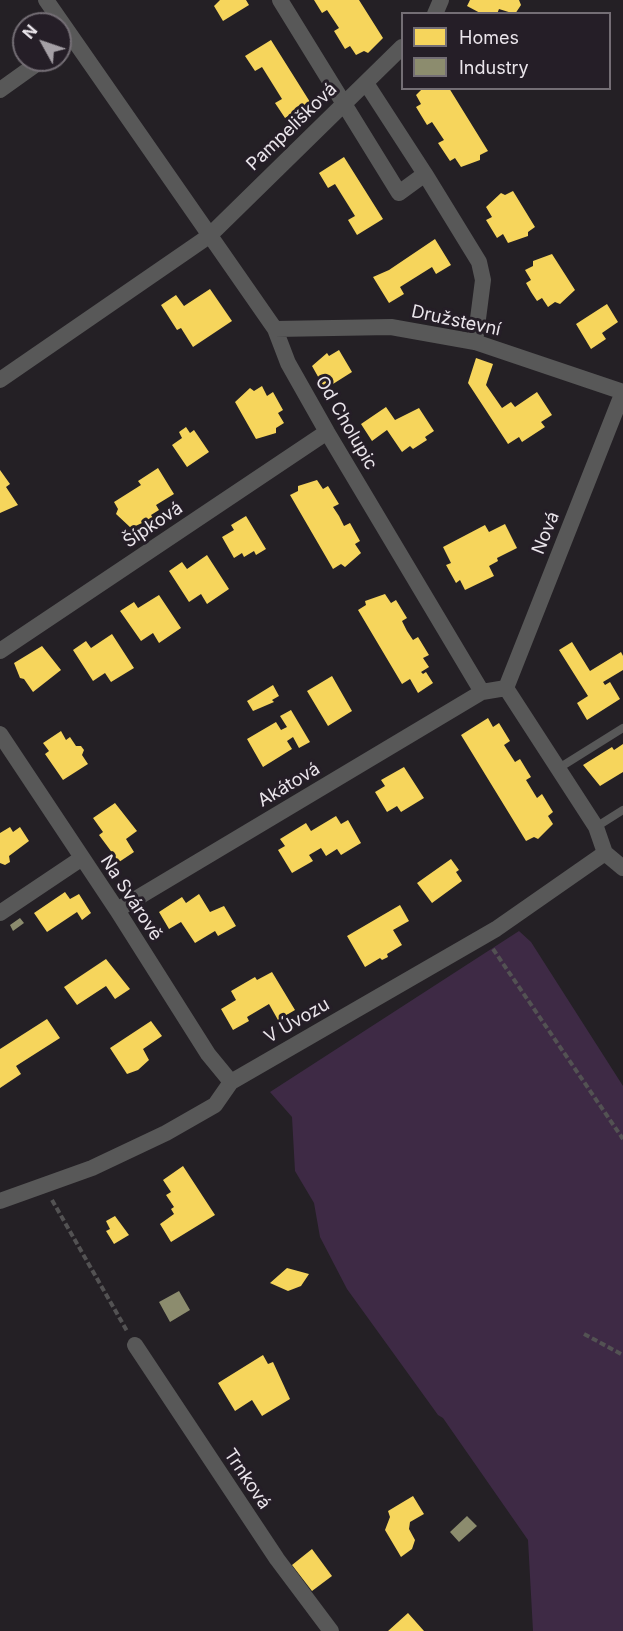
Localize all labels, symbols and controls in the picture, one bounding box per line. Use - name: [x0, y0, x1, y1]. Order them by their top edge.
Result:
- north arrow: [12, 12, 72, 72]
- legend: [401, 12, 611, 90]
- text: N: [18, 21, 41, 43]
- text: Homes: [459, 27, 519, 48]
- text: Industry: [459, 57, 529, 78]
- street label: Pampelišková: [242, 79, 342, 175]
- street label: Družstevní: [409, 301, 503, 341]
- street label: Od Cholupic: [310, 372, 382, 474]
- street label: Šípková: [119, 497, 187, 553]
- street label: Nová: [528, 508, 564, 558]
- street label: Akátová: [254, 758, 324, 812]
- street label: Na Svárově: [95, 851, 167, 945]
- street label: V Úvozu: [261, 994, 333, 1048]
- street label: Trnková: [219, 1445, 275, 1513]

